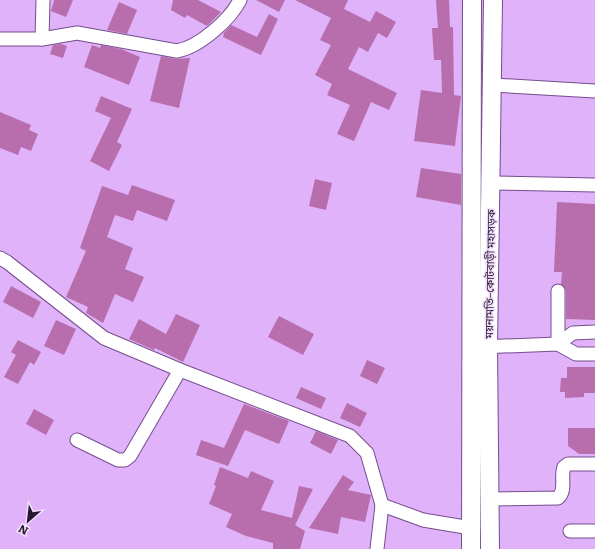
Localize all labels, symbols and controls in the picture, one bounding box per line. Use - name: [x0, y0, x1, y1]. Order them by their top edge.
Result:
- street label: ময়নামতি–কোটবাড়ী মহাসড়ক: [480, 209, 498, 340]
- north arrow: [8, 501, 48, 541]
- text: N: [15, 521, 31, 540]

